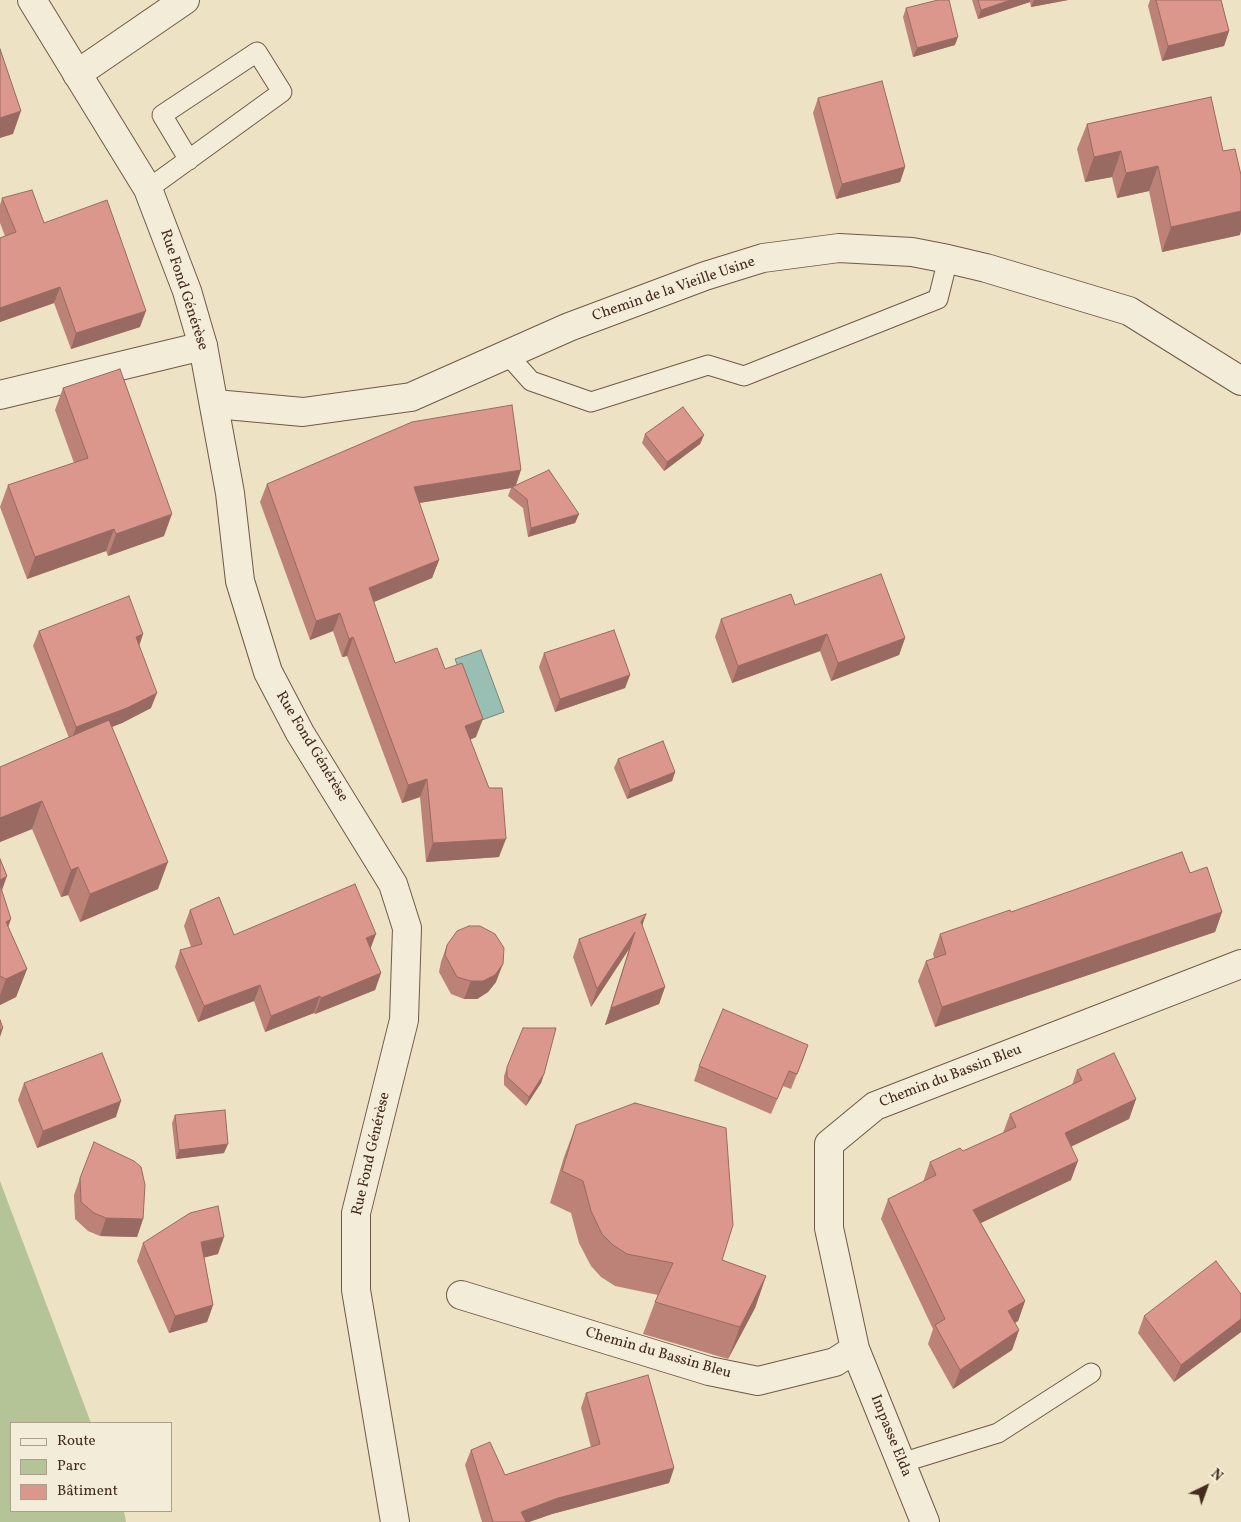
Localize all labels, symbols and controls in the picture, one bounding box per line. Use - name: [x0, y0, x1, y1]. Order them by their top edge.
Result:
- street label: Rue Fond Générèse: [155, 227, 211, 353]
- street label: Chemin de la Vieille Usine: [590, 254, 758, 326]
- street label: Rue Fond Générèse: [271, 688, 351, 806]
- street label: Chemin du Bassin Bleu: [877, 1042, 1025, 1112]
- street label: Rue Fond Générèse: [349, 1091, 395, 1217]
- street label: Chemin du Bassin Bleu: [583, 1325, 733, 1383]
- street label: Impasse Elda: [865, 1392, 915, 1480]
- legend: [10, 1422, 172, 1512]
- text: Route: [57, 1431, 96, 1452]
- text: Parc: [57, 1456, 86, 1477]
- north arrow: [1181, 1462, 1231, 1512]
- text: N: [1206, 1465, 1227, 1486]
- text: Bâtiment: [57, 1481, 118, 1502]

